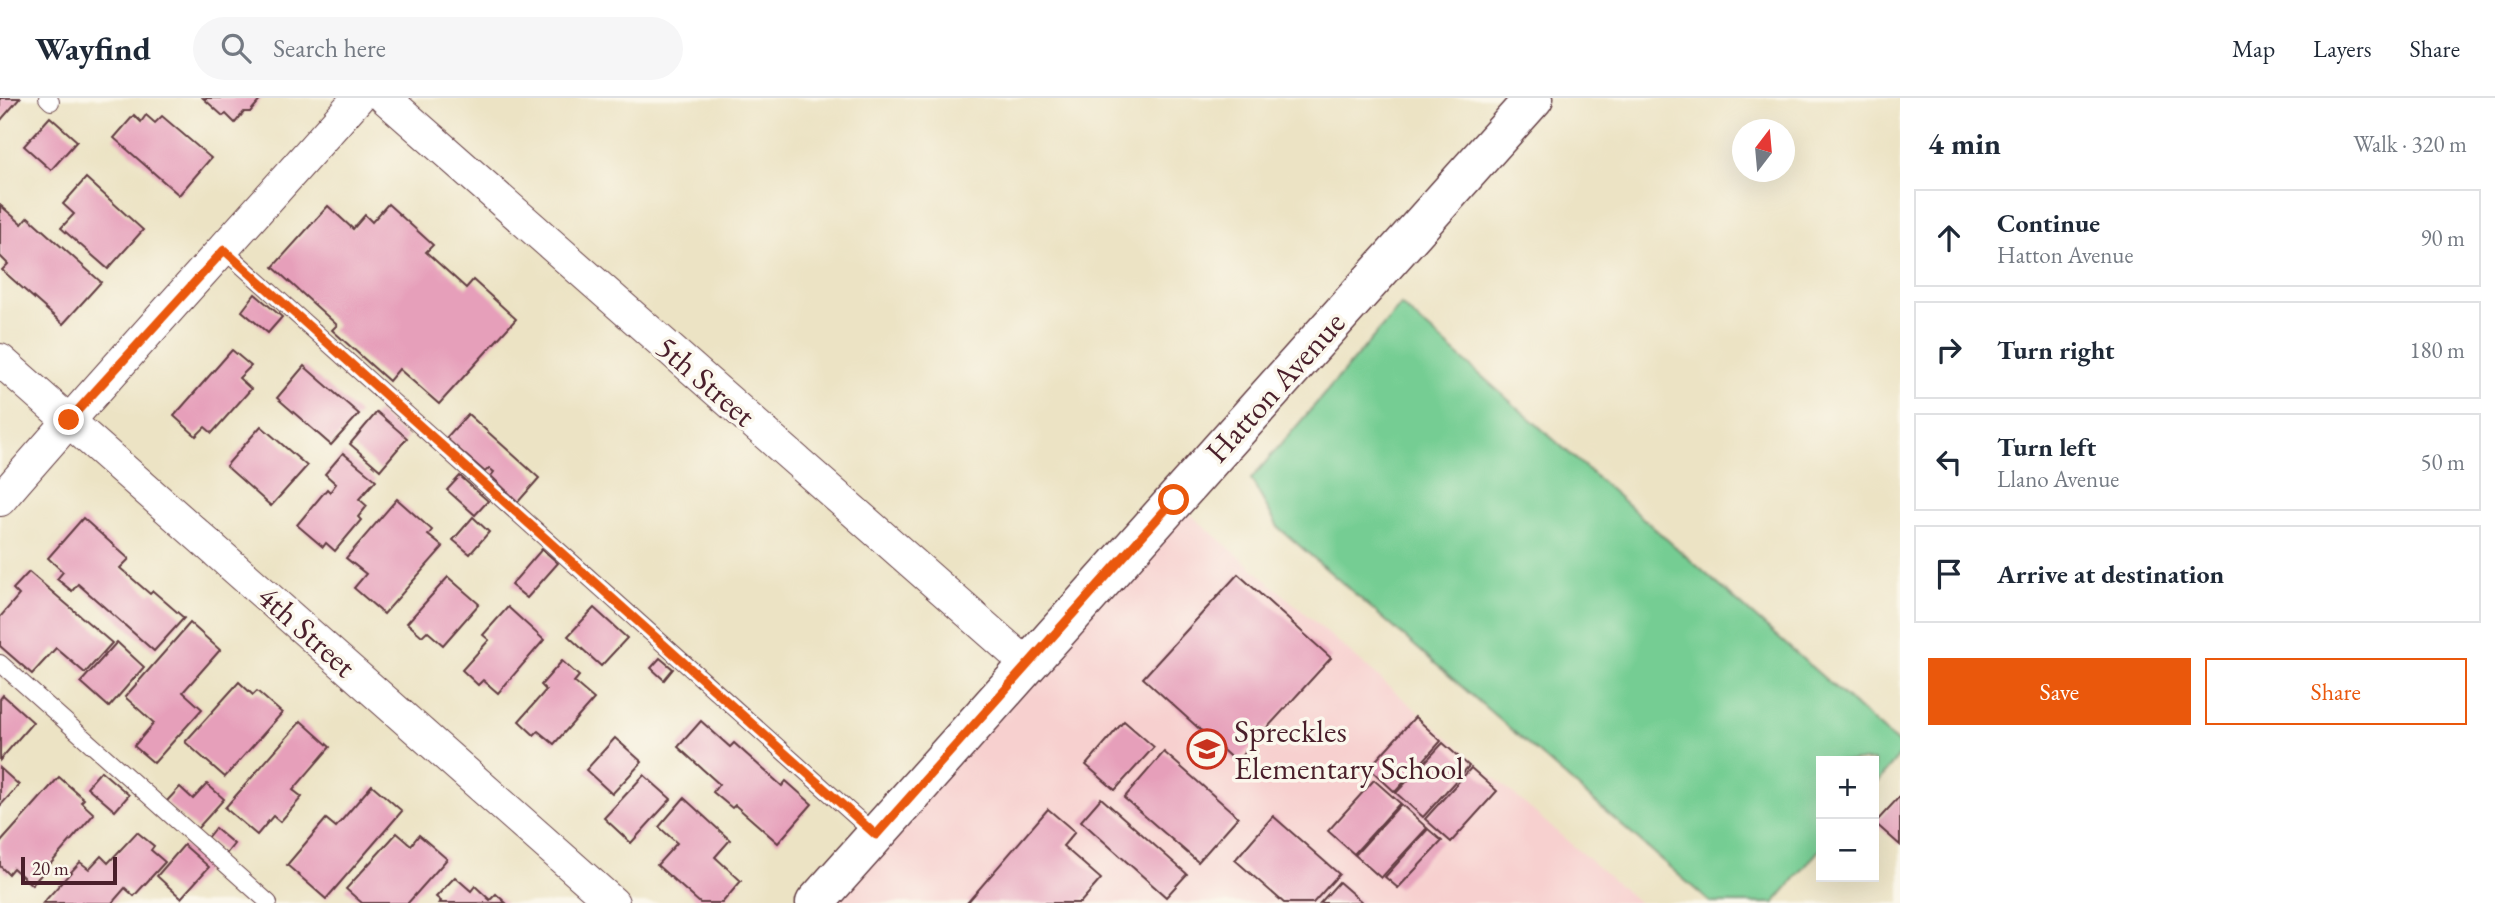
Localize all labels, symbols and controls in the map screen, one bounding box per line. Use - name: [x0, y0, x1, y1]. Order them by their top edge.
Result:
- search box: [193, 17, 683, 80]
- text: Wayfind: [35, 27, 151, 70]
- icon: search: [217, 29, 255, 67]
- text: Search here: [273, 31, 386, 65]
- text: Map: [2232, 33, 2275, 64]
- text: Layers: [2313, 33, 2372, 64]
- text: Share: [2410, 33, 2460, 64]
- north arrow: [1732, 119, 1795, 182]
- text: 4 min: [1928, 124, 2001, 163]
- text: Walk · 320 m: [2353, 129, 2467, 159]
- text: Continue: [1997, 206, 2100, 240]
- icon: ahead: [1930, 219, 1968, 257]
- text: 90 m: [2420, 223, 2465, 253]
- text: Hatton Avenue: [1997, 240, 2133, 270]
- street label: Hatton Avenue: [1196, 302, 1354, 472]
- street label: 5th Street: [647, 326, 765, 436]
- icon: right: [1930, 331, 1968, 369]
- text: Turn right: [1997, 333, 2115, 367]
- text: 180 m: [2409, 335, 2465, 365]
- route end: [53, 404, 84, 435]
- text: Turn left: [1997, 430, 2096, 464]
- icon: left: [1930, 443, 1968, 481]
- text: 50 m: [2420, 447, 2465, 477]
- text: Llano Avenue: [1997, 464, 2119, 494]
- route start: [1158, 484, 1189, 515]
- icon: arrive: [1930, 555, 1968, 593]
- text: Arrive at destination: [1997, 557, 2224, 591]
- street label: 4th Street: [249, 576, 365, 686]
- button: Save: [1928, 658, 2191, 725]
- button: Share: [2205, 658, 2467, 725]
- place label: Spreckles Elementary School: [1234, 710, 1464, 789]
- school or university icon: Spreckles Elementary School: [1186, 728, 1228, 770]
- map controls: [1816, 756, 1879, 882]
- button: +: [1816, 756, 1879, 819]
- button: −: [1816, 819, 1879, 882]
- scale bar: [21, 854, 117, 886]
- text: 20 m: [32, 856, 69, 881]

